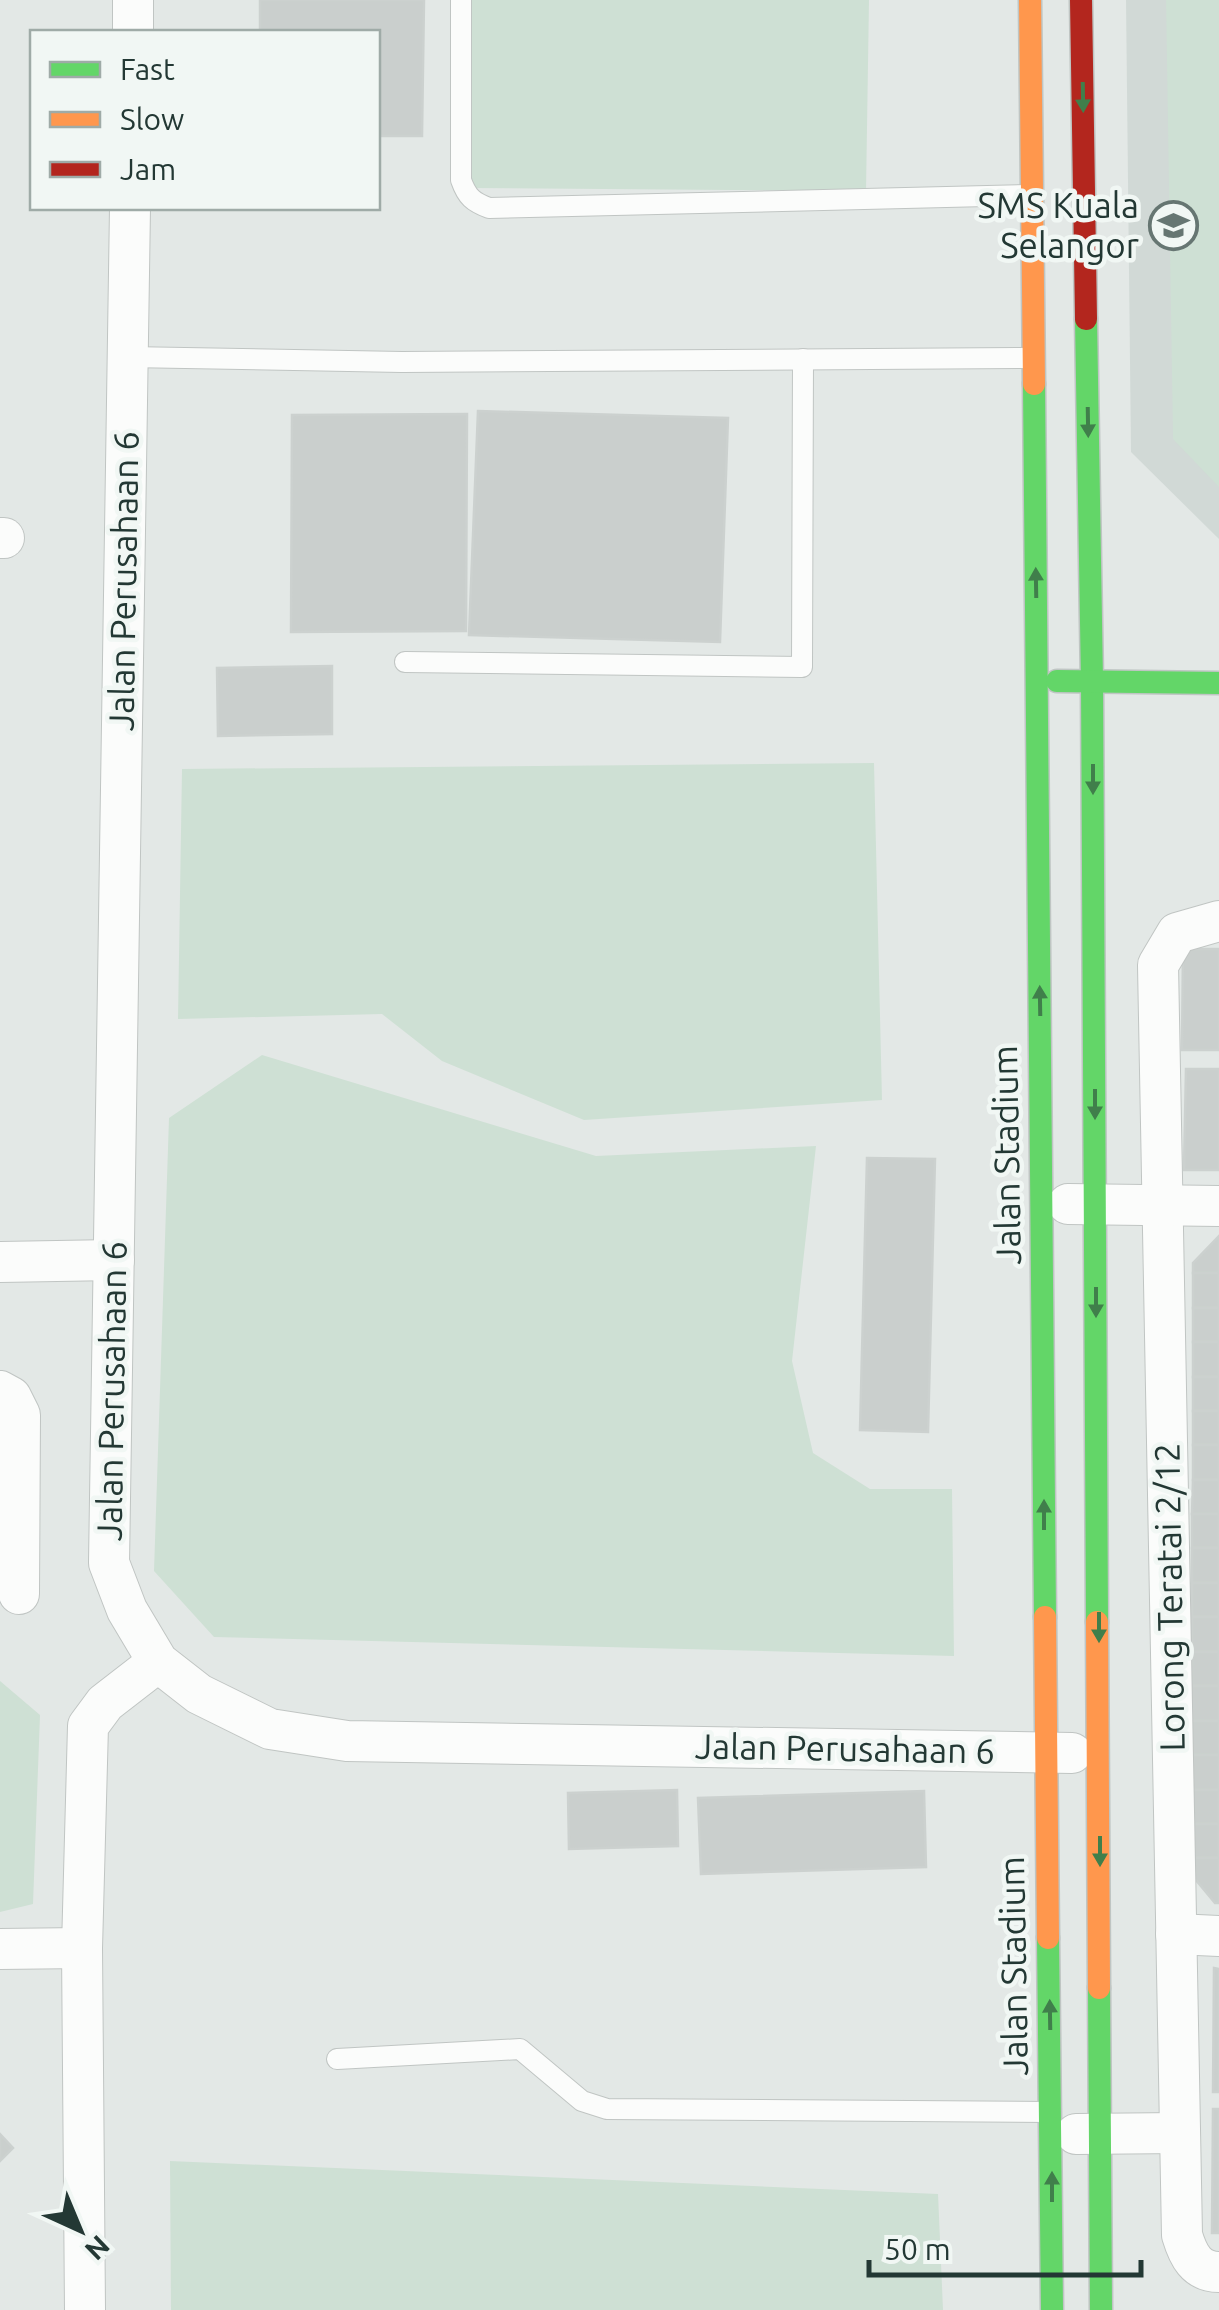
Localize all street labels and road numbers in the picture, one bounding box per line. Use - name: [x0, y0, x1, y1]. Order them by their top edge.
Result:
- street label: Jalan Perusahaan 6: [100, 431, 146, 731]
- street label: Jalan Stadium: [984, 1045, 1028, 1265]
- street label: Jalan Perusahaan 6: [88, 1241, 134, 1541]
- street label: Lorong Teratai 2/12: [1146, 1442, 1192, 1752]
- street label: Jalan Perusahaan 6: [695, 1725, 995, 1771]
- street label: Jalan Stadium: [991, 1856, 1035, 2076]

